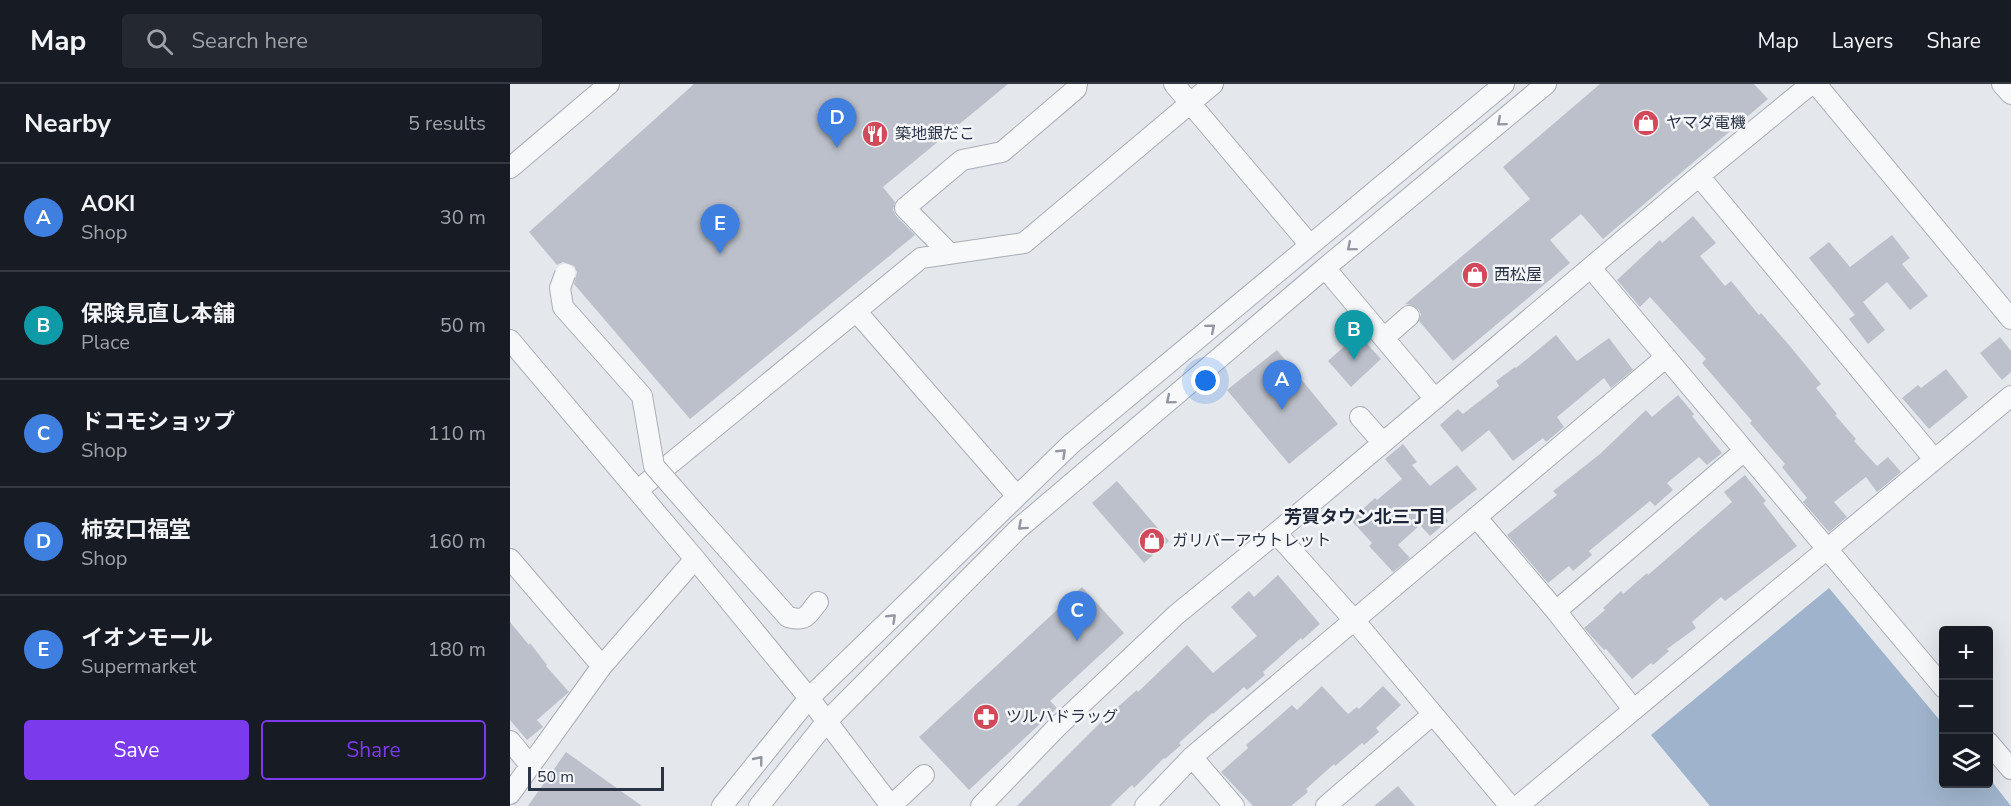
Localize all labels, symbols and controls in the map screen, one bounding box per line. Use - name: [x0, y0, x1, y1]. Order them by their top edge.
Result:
- search box: [122, 14, 542, 68]
- text: Map: [30, 22, 86, 60]
- icon: search: [143, 25, 176, 58]
- text: Search here: [191, 26, 308, 56]
- text: Map: [1757, 27, 1799, 55]
- text: Layers: [1832, 27, 1893, 55]
- text: Share: [1926, 27, 1981, 55]
- pin: D: [818, 98, 856, 148]
- text: Nearby: [24, 106, 111, 141]
- shop icon: ヤマダ電機: [1631, 108, 1661, 138]
- text: 5 results: [408, 110, 486, 137]
- place label: ヤマダ電機: [1666, 112, 1746, 134]
- one-way arrow: [1497, 114, 1508, 125]
- restaurant icon: 築地銀だこ: [860, 119, 890, 149]
- place label: 築地銀だこ: [895, 123, 975, 145]
- text: AOKI: [81, 189, 135, 219]
- text: A: [36, 204, 51, 231]
- text: 30 m: [440, 204, 486, 231]
- pin: E: [700, 204, 740, 254]
- text: Shop: [81, 219, 127, 246]
- one-way arrow: [1347, 239, 1358, 250]
- shop icon: 西松屋: [1460, 260, 1490, 290]
- place label: 西松屋: [1494, 264, 1542, 286]
- text: 保険見直し本舗: [81, 299, 235, 329]
- pin: B: [1334, 310, 1374, 360]
- text: B: [37, 312, 50, 339]
- text: 50 m: [440, 312, 486, 339]
- one-way arrow: [1204, 324, 1215, 335]
- text: Place: [81, 329, 130, 356]
- pin: A: [1262, 360, 1302, 410]
- your location: [1191, 366, 1220, 395]
- one-way arrow: [1166, 393, 1177, 404]
- text: ドコモショップ: [81, 407, 235, 437]
- text: C: [37, 420, 50, 447]
- text: 110 m: [428, 420, 486, 447]
- text: Shop: [81, 437, 127, 464]
- one-way arrow: [1054, 450, 1065, 461]
- district label: 芳賀タウン北三丁目: [1284, 505, 1446, 529]
- text: 柿安口福堂: [81, 515, 191, 545]
- one-way arrow: [1018, 519, 1029, 530]
- shop icon: ガリバーアウトレット: [1137, 526, 1167, 556]
- text: D: [36, 528, 51, 555]
- text: 160 m: [428, 528, 486, 555]
- place label: ガリバーアウトレット: [1172, 530, 1331, 552]
- text: Shop: [81, 545, 127, 572]
- pin: C: [1058, 592, 1096, 641]
- one-way arrow: [885, 614, 895, 625]
- text: イオンモール: [81, 623, 213, 653]
- map controls: [1939, 626, 1993, 788]
- button: +: [1939, 626, 1993, 680]
- text: E: [38, 636, 49, 663]
- text: 180 m: [428, 636, 486, 663]
- text: Supermarket: [81, 653, 196, 680]
- button: −: [1939, 680, 1993, 734]
- pharmacy icon: ツルハドラッグ: [971, 702, 1001, 732]
- place label: ツルハドラッグ: [1006, 706, 1118, 728]
- button: Save: [24, 720, 249, 780]
- button: Share: [261, 720, 486, 780]
- button: layers: [1939, 734, 1993, 788]
- one-way arrow: [751, 756, 762, 767]
- scale bar: [528, 764, 664, 792]
- text: 50 m: [537, 766, 574, 788]

